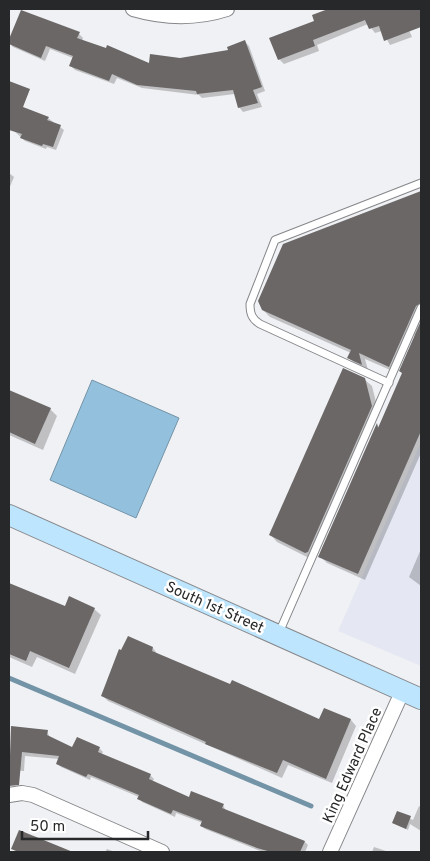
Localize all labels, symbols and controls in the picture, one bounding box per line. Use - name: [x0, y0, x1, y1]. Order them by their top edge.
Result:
- street label: South 1st Street: [162, 578, 266, 639]
- street label: King Edward Place: [319, 705, 387, 826]
- scale bar: [22, 808, 149, 840]
- text: 50 m: [30, 818, 65, 837]

